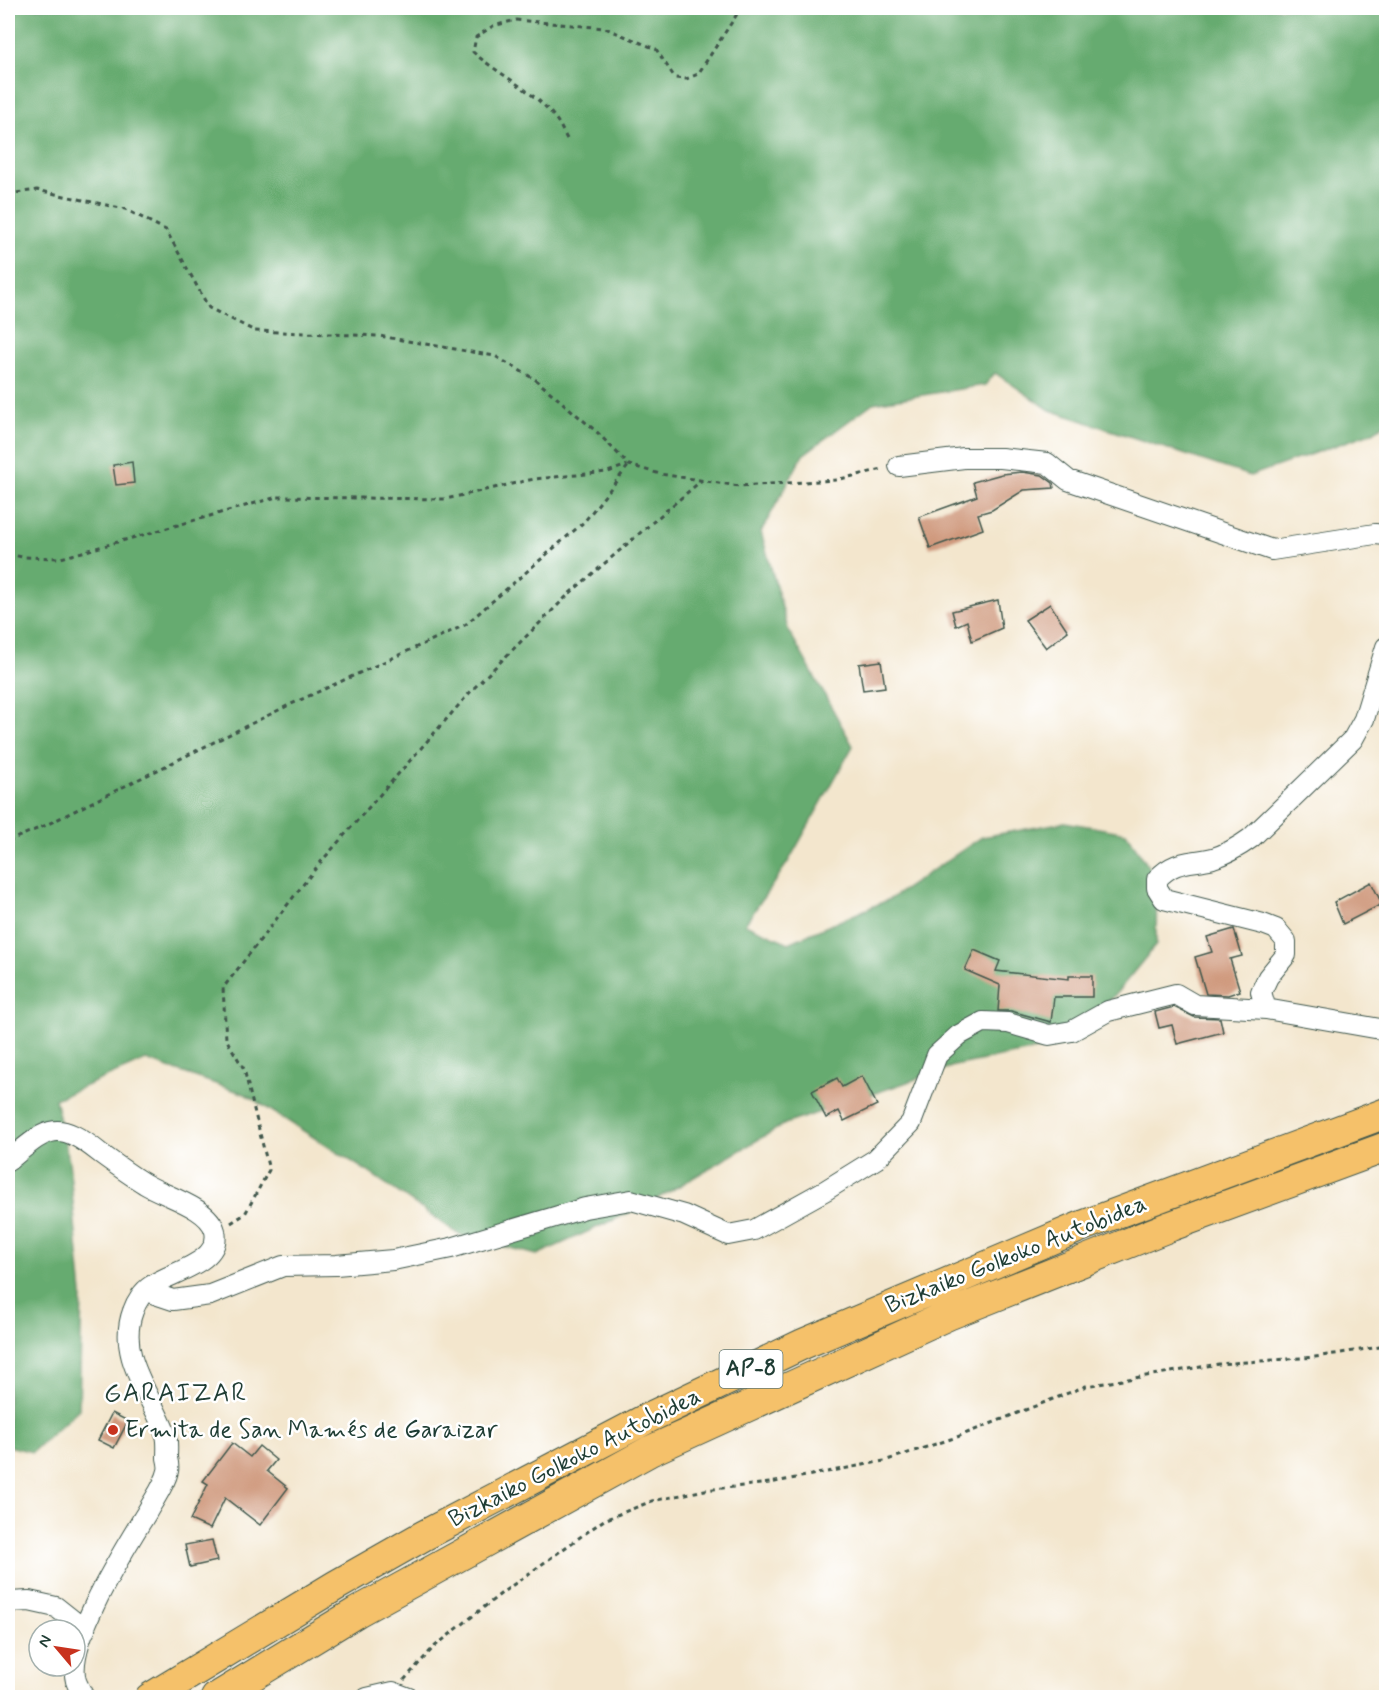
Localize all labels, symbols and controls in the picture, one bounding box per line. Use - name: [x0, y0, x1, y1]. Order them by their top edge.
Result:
- street label: Bizkaiko Golkoko Autobidea: [881, 1188, 1151, 1322]
- road number: AP-8: [720, 1350, 783, 1388]
- district label: GARAIZAR: [104, 1377, 248, 1411]
- street label: Bizkaiko Golkoko Autobidea: [444, 1381, 706, 1535]
- place label: Ermita de San Mamés de Garaizar: [125, 1415, 498, 1446]
- marker: Ermita de San Mamés de Garaizar: [106, 1423, 120, 1437]
- north arrow: [27, 1618, 87, 1678]
- text: N: [33, 1632, 57, 1651]

